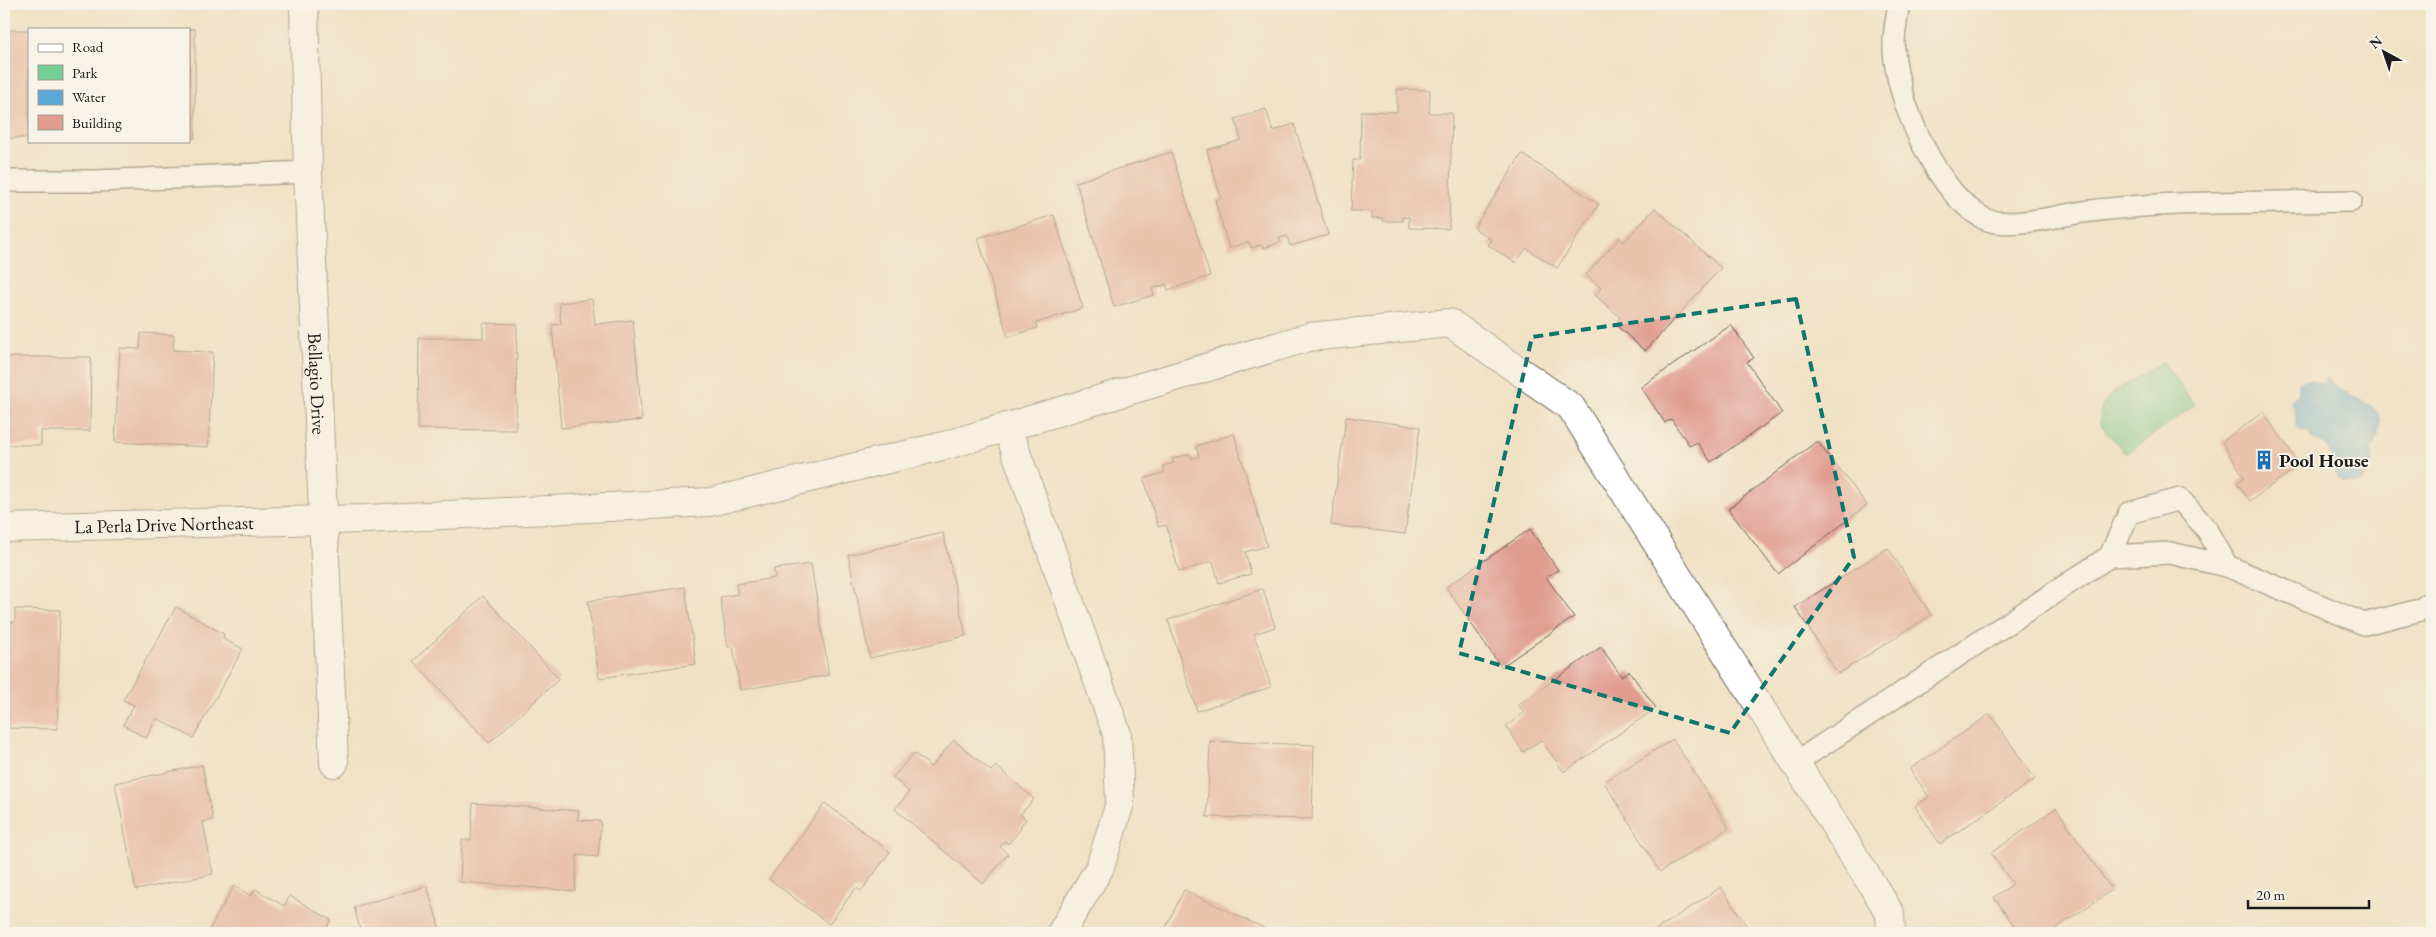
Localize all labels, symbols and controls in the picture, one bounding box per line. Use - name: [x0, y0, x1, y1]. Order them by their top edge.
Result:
- legend: [28, 28, 190, 142]
- north arrow: [2358, 28, 2408, 78]
- text: N: [2366, 31, 2386, 53]
- text: Road: [72, 37, 104, 56]
- text: Park: [72, 63, 99, 82]
- text: Water: [72, 87, 106, 106]
- text: Building: [72, 113, 122, 132]
- street label: Bellagio Drive: [303, 332, 332, 435]
- place label: Pool House: [2279, 448, 2369, 473]
- building icon: Pool House: [2253, 449, 2275, 471]
- street label: La Perla Drive Northeast: [74, 509, 254, 539]
- scale bar: [2248, 877, 2370, 909]
- text: 20 m: [2256, 885, 2285, 904]

